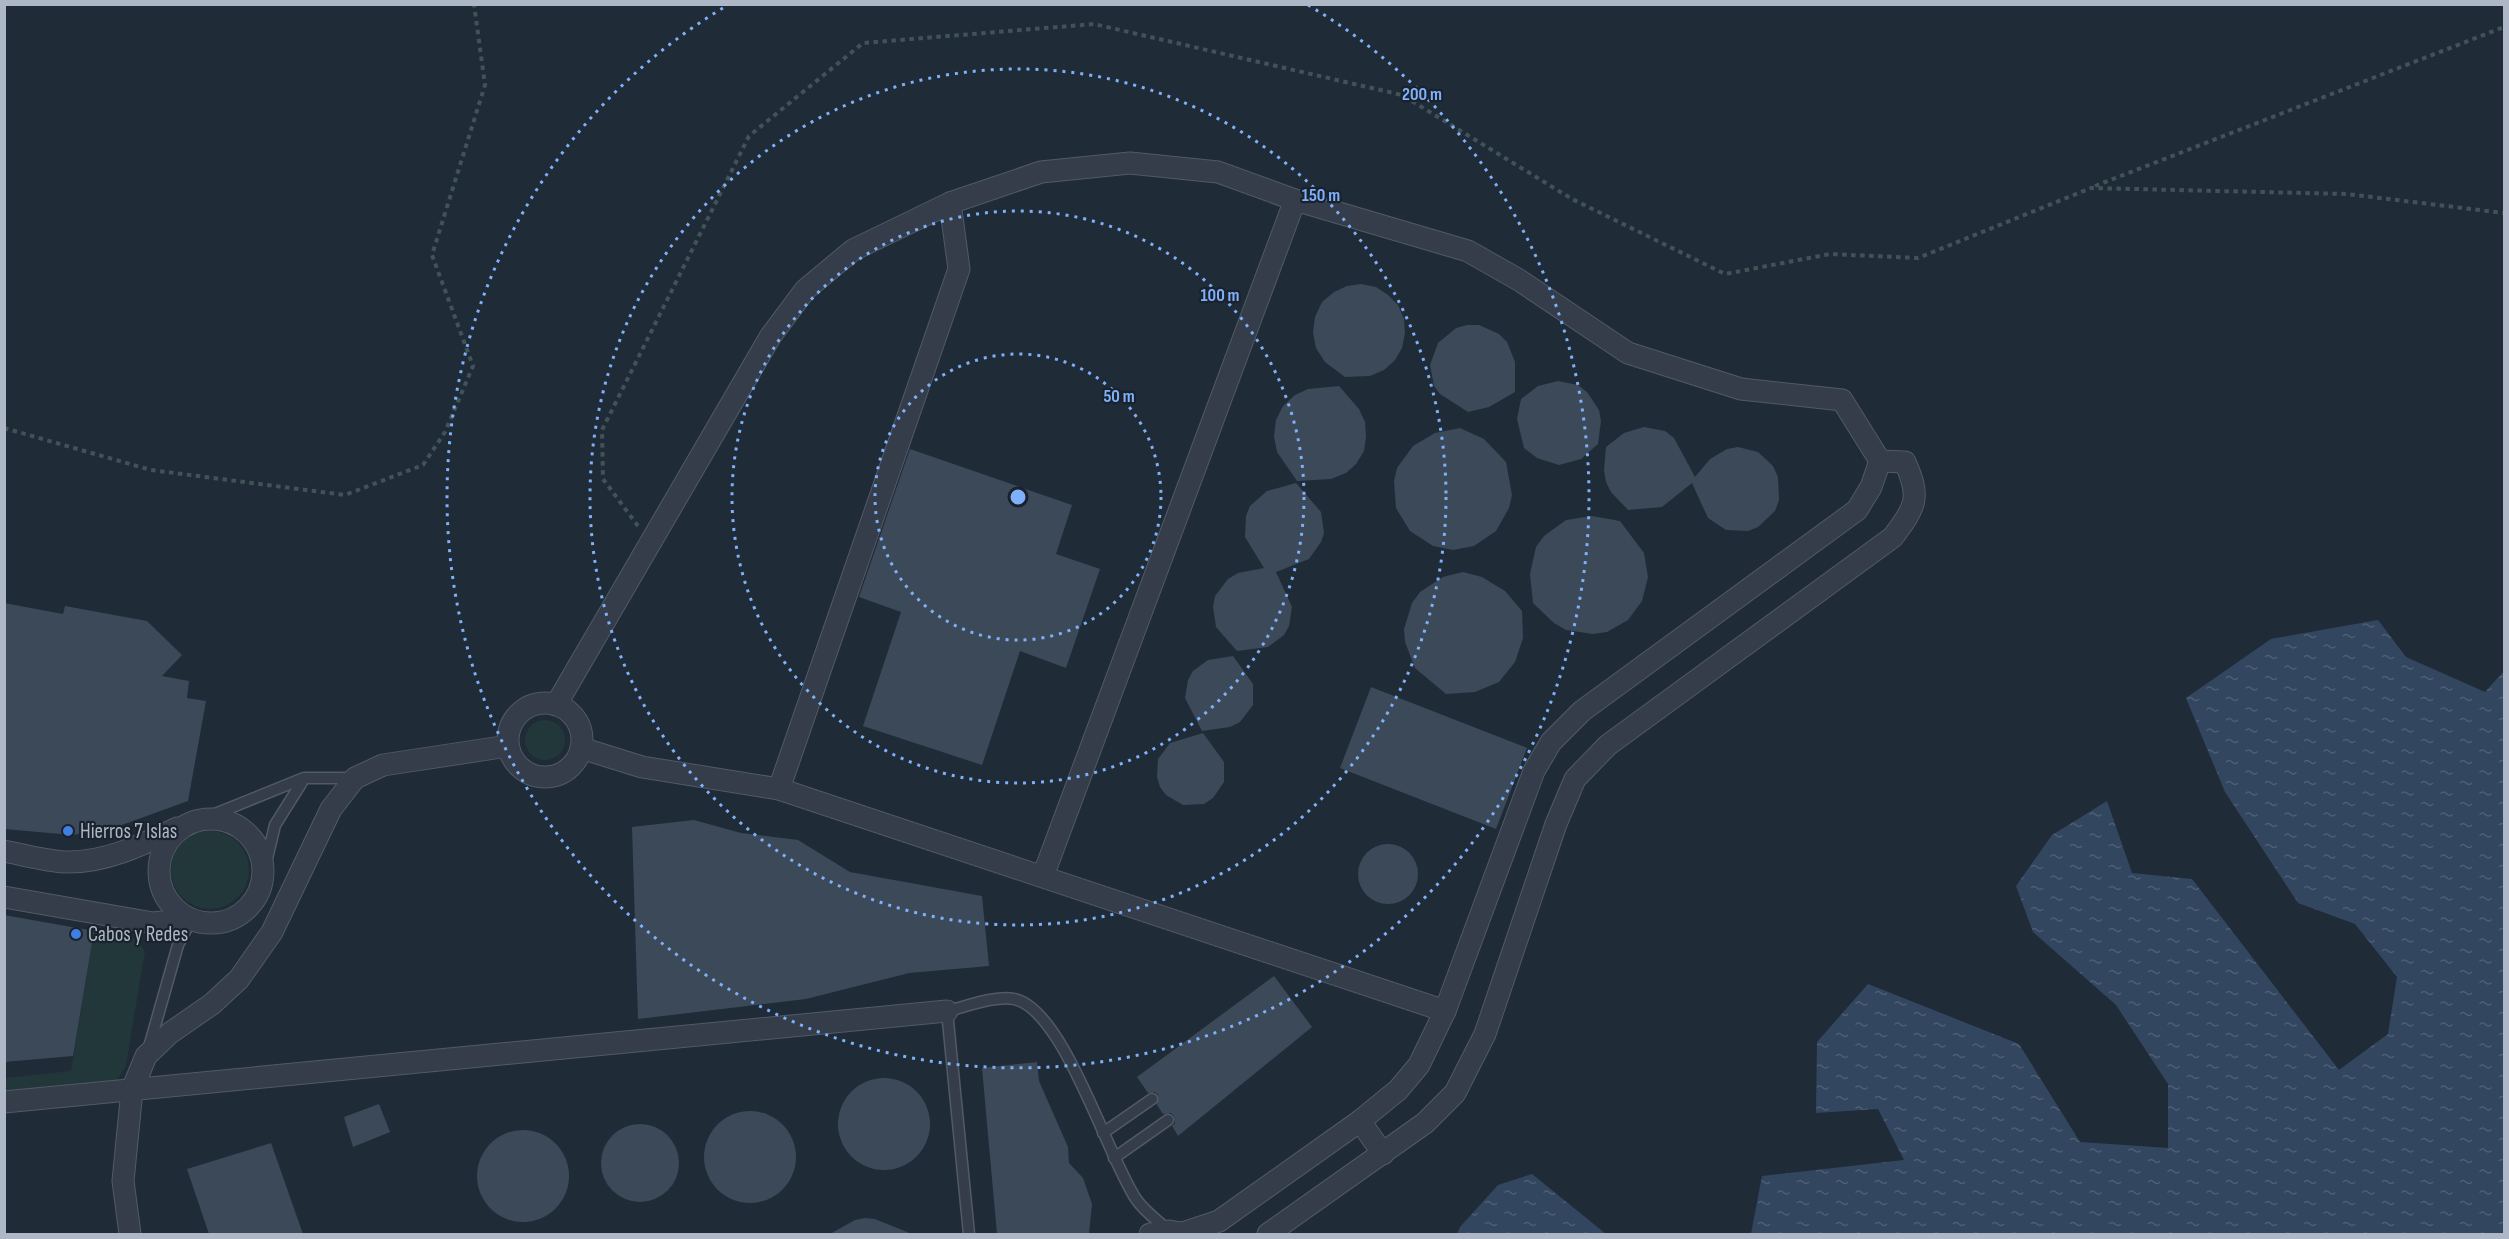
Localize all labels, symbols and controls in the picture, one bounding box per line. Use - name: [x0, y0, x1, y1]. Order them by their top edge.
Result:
- text: 200 m: [1402, 84, 1442, 105]
- text: 150 m: [1302, 185, 1340, 206]
- text: 100 m: [1201, 285, 1240, 306]
- text: 50 m: [1103, 386, 1135, 407]
- centre of rings: [1008, 487, 1028, 507]
- place label: Hierros 7 Islas: [80, 819, 177, 844]
- marker: Hierros 7 Islas: [61, 824, 75, 838]
- place label: Cabos y Redes: [88, 922, 188, 947]
- marker: Cabos y Redes: [69, 927, 83, 941]

